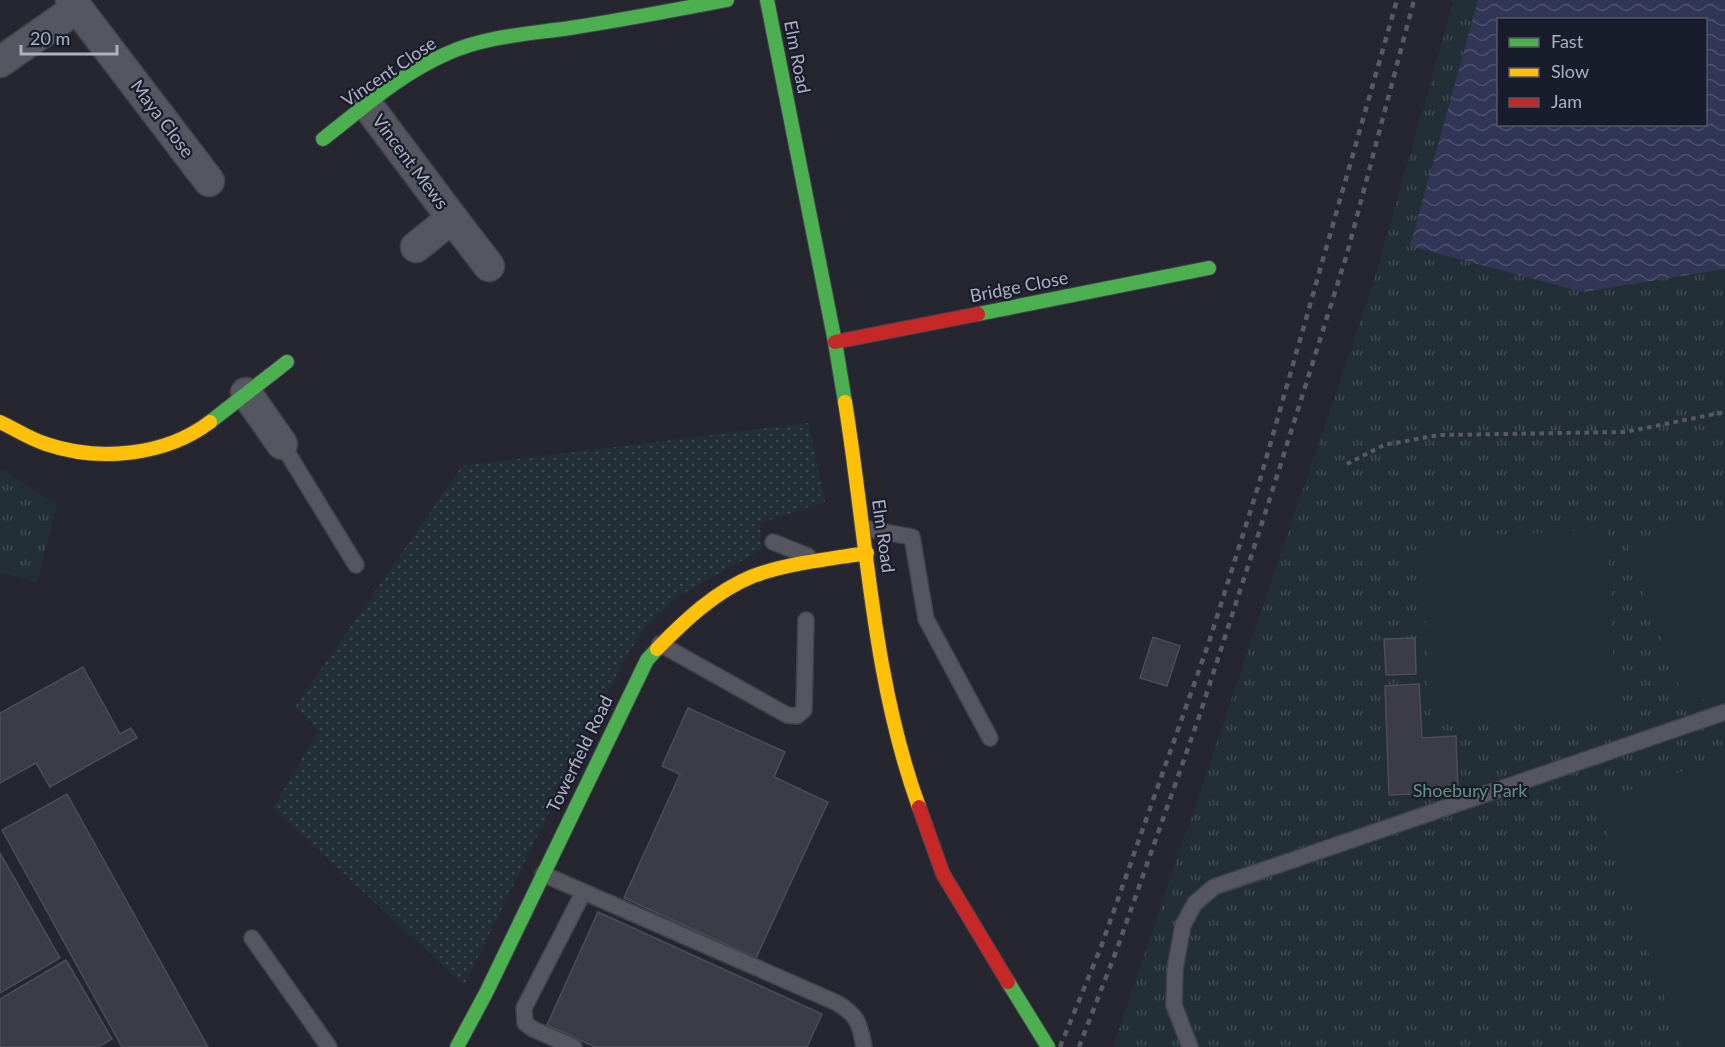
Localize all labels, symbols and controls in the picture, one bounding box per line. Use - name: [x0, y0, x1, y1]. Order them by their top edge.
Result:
- scale bar: [21, 18, 117, 56]
- street label: Elm Road: [780, 18, 816, 95]
- legend: [1497, 18, 1707, 126]
- text: 20 m: [30, 27, 70, 49]
- text: Fast: [1551, 30, 1584, 52]
- street label: Vincent Close: [337, 32, 440, 111]
- text: Slow: [1551, 60, 1589, 82]
- street label: Maya Close: [126, 75, 199, 162]
- text: Jam: [1551, 90, 1582, 112]
- street label: Vincent Mews: [368, 110, 454, 213]
- street label: Bridge Close: [968, 266, 1070, 306]
- street label: Elm Road: [868, 498, 900, 574]
- street label: Towerfield Road: [541, 692, 617, 816]
- park label: Shoebury Park: [1413, 779, 1528, 801]

